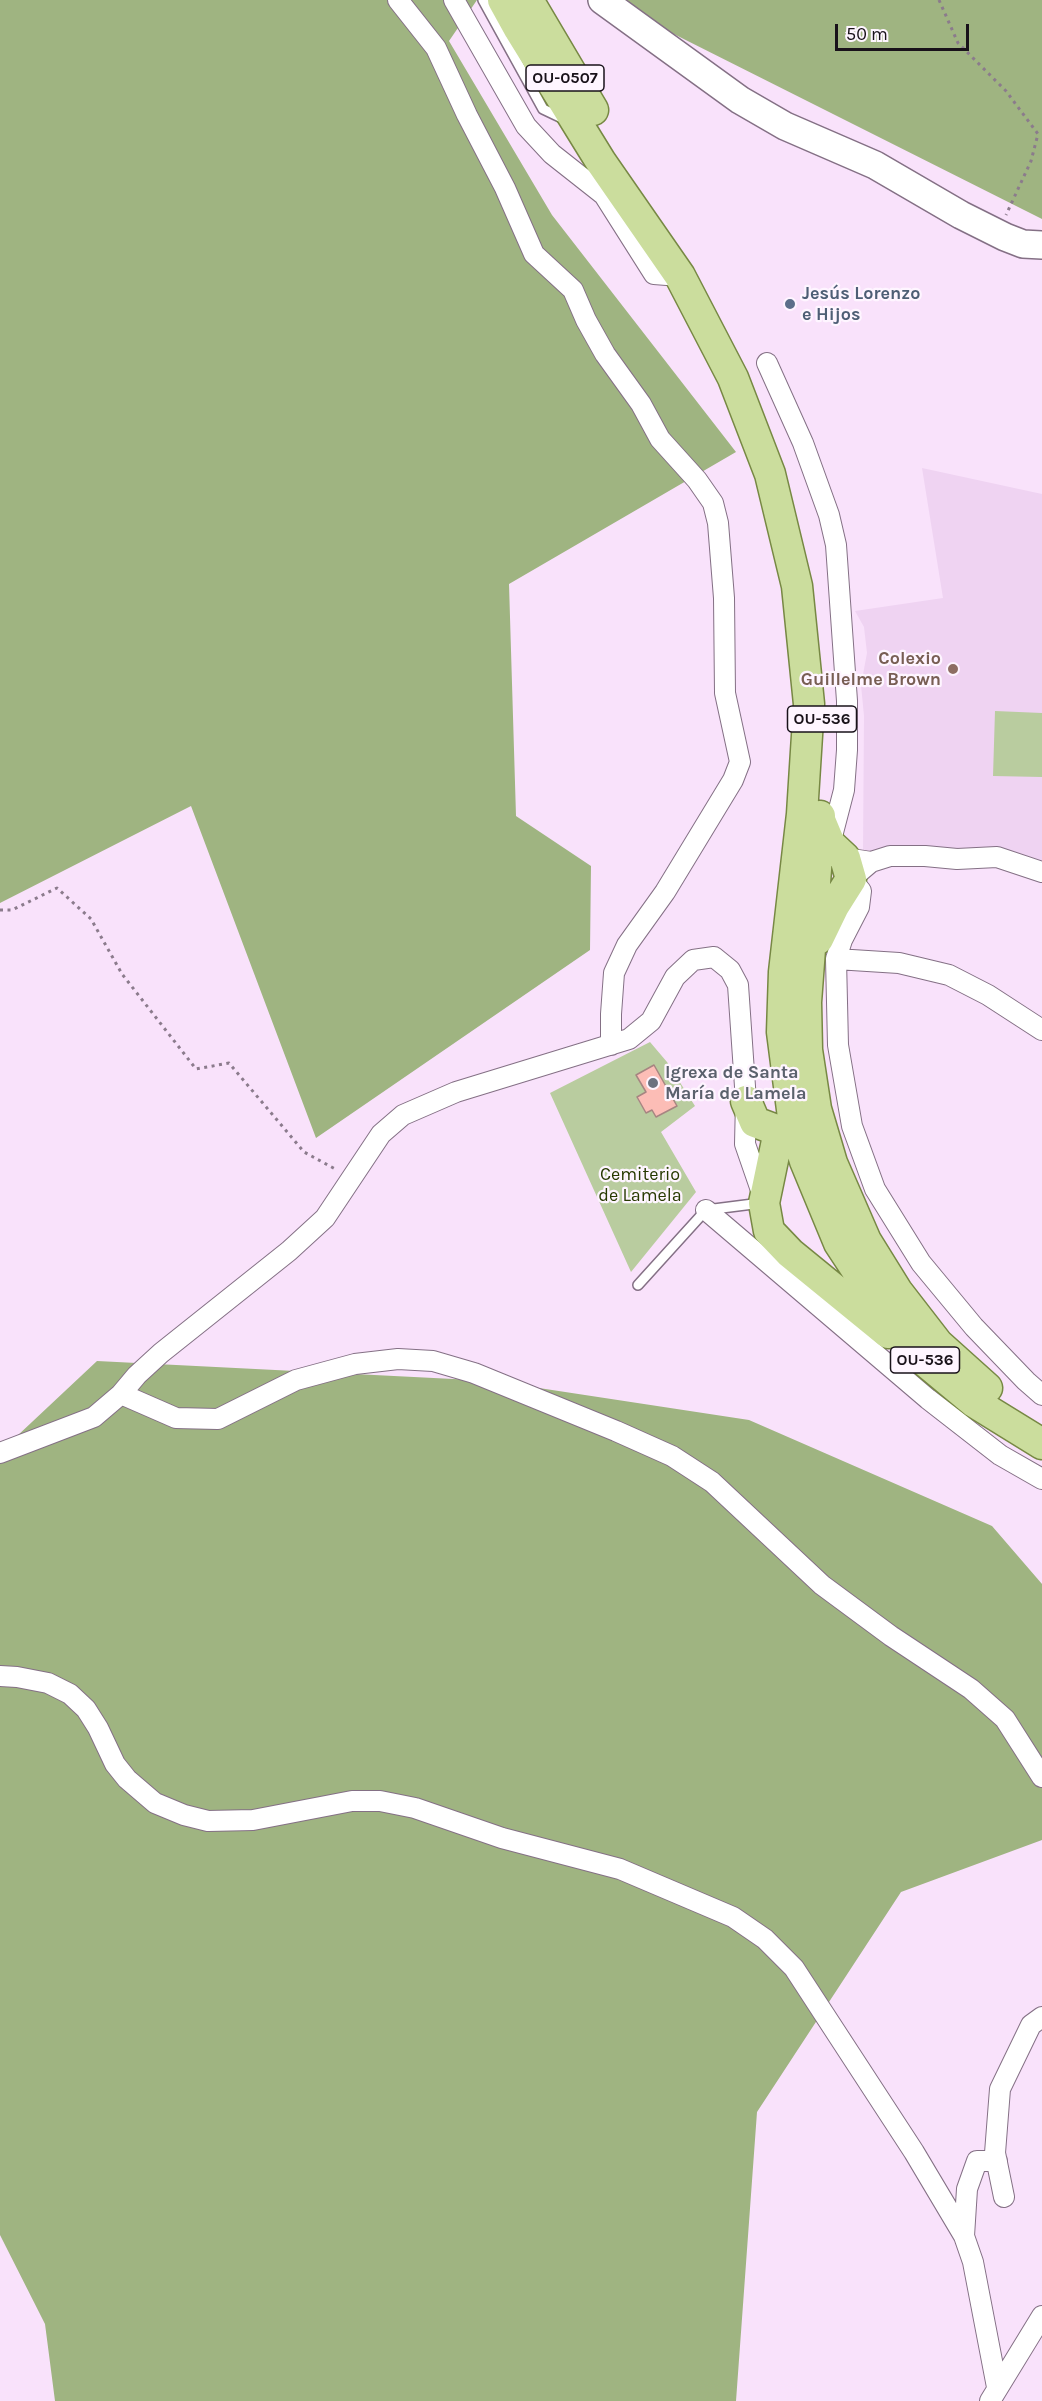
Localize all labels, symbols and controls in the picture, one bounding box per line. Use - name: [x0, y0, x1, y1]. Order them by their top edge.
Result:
- scale bar: [838, 12, 972, 50]
- text: 50 m: [846, 23, 888, 45]
- road number: OU-0507: [526, 65, 604, 91]
- place label: Jesús Lorenzo e Hijos: [802, 283, 920, 326]
- marker: Jesús Lorenzo e Hijos: [783, 297, 797, 311]
- place label: Colexio Guillelme Brown: [801, 648, 941, 690]
- marker: Colexio Guillelme Brown: [946, 662, 960, 676]
- road number: OU-536: [788, 706, 856, 732]
- place label: Igrexa de Santa María de Lamela: [665, 1062, 807, 1104]
- marker: Igrexa de Santa María de Lamela: [646, 1076, 660, 1090]
- park label: Cemiterio de Lamela: [598, 1164, 682, 1206]
- road number: OU-536: [890, 1347, 960, 1373]

